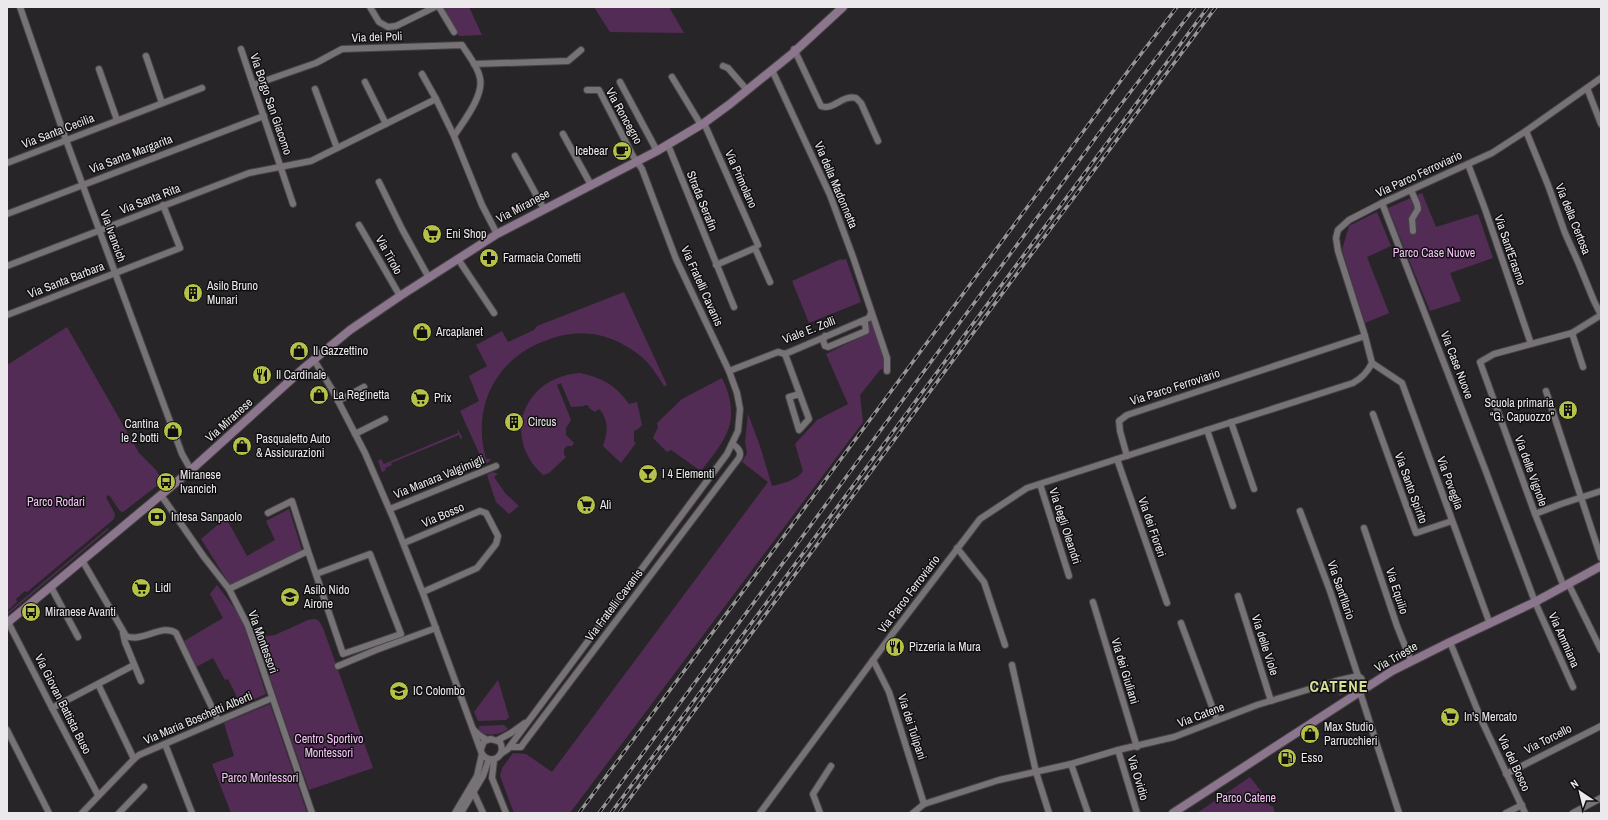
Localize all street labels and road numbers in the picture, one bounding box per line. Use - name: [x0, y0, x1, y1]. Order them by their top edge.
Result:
- street label: Via dei Poli: [351, 28, 403, 46]
- street label: Via Borgo San Giacomo: [246, 51, 296, 157]
- street label: Via Roncegno: [602, 85, 646, 147]
- street label: Via Santa Cecilia: [19, 110, 97, 152]
- street label: Via Santa Margarita: [87, 131, 175, 177]
- street label: Via della Madonnetta: [810, 139, 862, 231]
- street label: Via Primolano: [721, 147, 761, 211]
- street label: Via Parco Ferroviario: [1373, 147, 1465, 201]
- street label: Strada Serafin: [683, 169, 721, 233]
- street label: Via Santa Rita: [117, 180, 183, 218]
- street label: Via della Certosa: [1551, 181, 1595, 257]
- street label: Via Miranese: [493, 185, 553, 227]
- street label: Via Ivancich: [96, 208, 130, 264]
- street label: Via Sant'Erasmo: [1490, 213, 1530, 287]
- street label: Via Tirolo: [372, 233, 406, 277]
- street label: Via Fratelli Cavanis: [677, 243, 727, 329]
- street label: Via Santa Barbara: [25, 258, 107, 302]
- street label: Viale E. Zolli: [780, 313, 838, 347]
- street label: Via Case Nuove: [1437, 329, 1477, 401]
- street label: Via Parco Ferroviario: [1128, 365, 1222, 409]
- street label: Via Miranese: [202, 395, 256, 445]
- street label: Via delle Vignole: [1511, 433, 1551, 509]
- street label: Via Santo Spirito: [1391, 450, 1431, 526]
- street label: Via Manara Valgimigli: [391, 452, 487, 502]
- street label: Via Poveglia: [1433, 454, 1467, 512]
- street label: Via degli Oleandri: [1045, 486, 1085, 566]
- street label: Via dei Fioreri: [1134, 495, 1170, 559]
- street label: Via Bosso: [419, 499, 467, 531]
- street label: Via Parco Ferroviario: [874, 552, 944, 636]
- street label: Via Sant'Ilario: [1323, 558, 1359, 622]
- street label: Via Fratelli Cavanis: [582, 566, 646, 644]
- street label: Via Equilio: [1382, 566, 1412, 616]
- street label: Via Montessori: [244, 608, 282, 676]
- street label: Via Ammiana: [1545, 610, 1584, 671]
- street label: Via delle Viole: [1248, 613, 1282, 677]
- street label: Via dei Giuliani: [1107, 636, 1143, 706]
- street label: Via Trieste: [1371, 638, 1421, 676]
- street label: Via Giovan Battista Buso: [31, 651, 95, 757]
- street label: Via Maria Boschetti Alberti: [141, 688, 255, 748]
- street label: Via dei Tulipani: [894, 692, 930, 762]
- street label: Via Catene: [1175, 699, 1227, 731]
- street label: Via Torcello: [1522, 720, 1574, 758]
- street label: Via del Bosco: [1494, 732, 1534, 794]
- street label: Via Ovidio: [1124, 754, 1152, 802]

